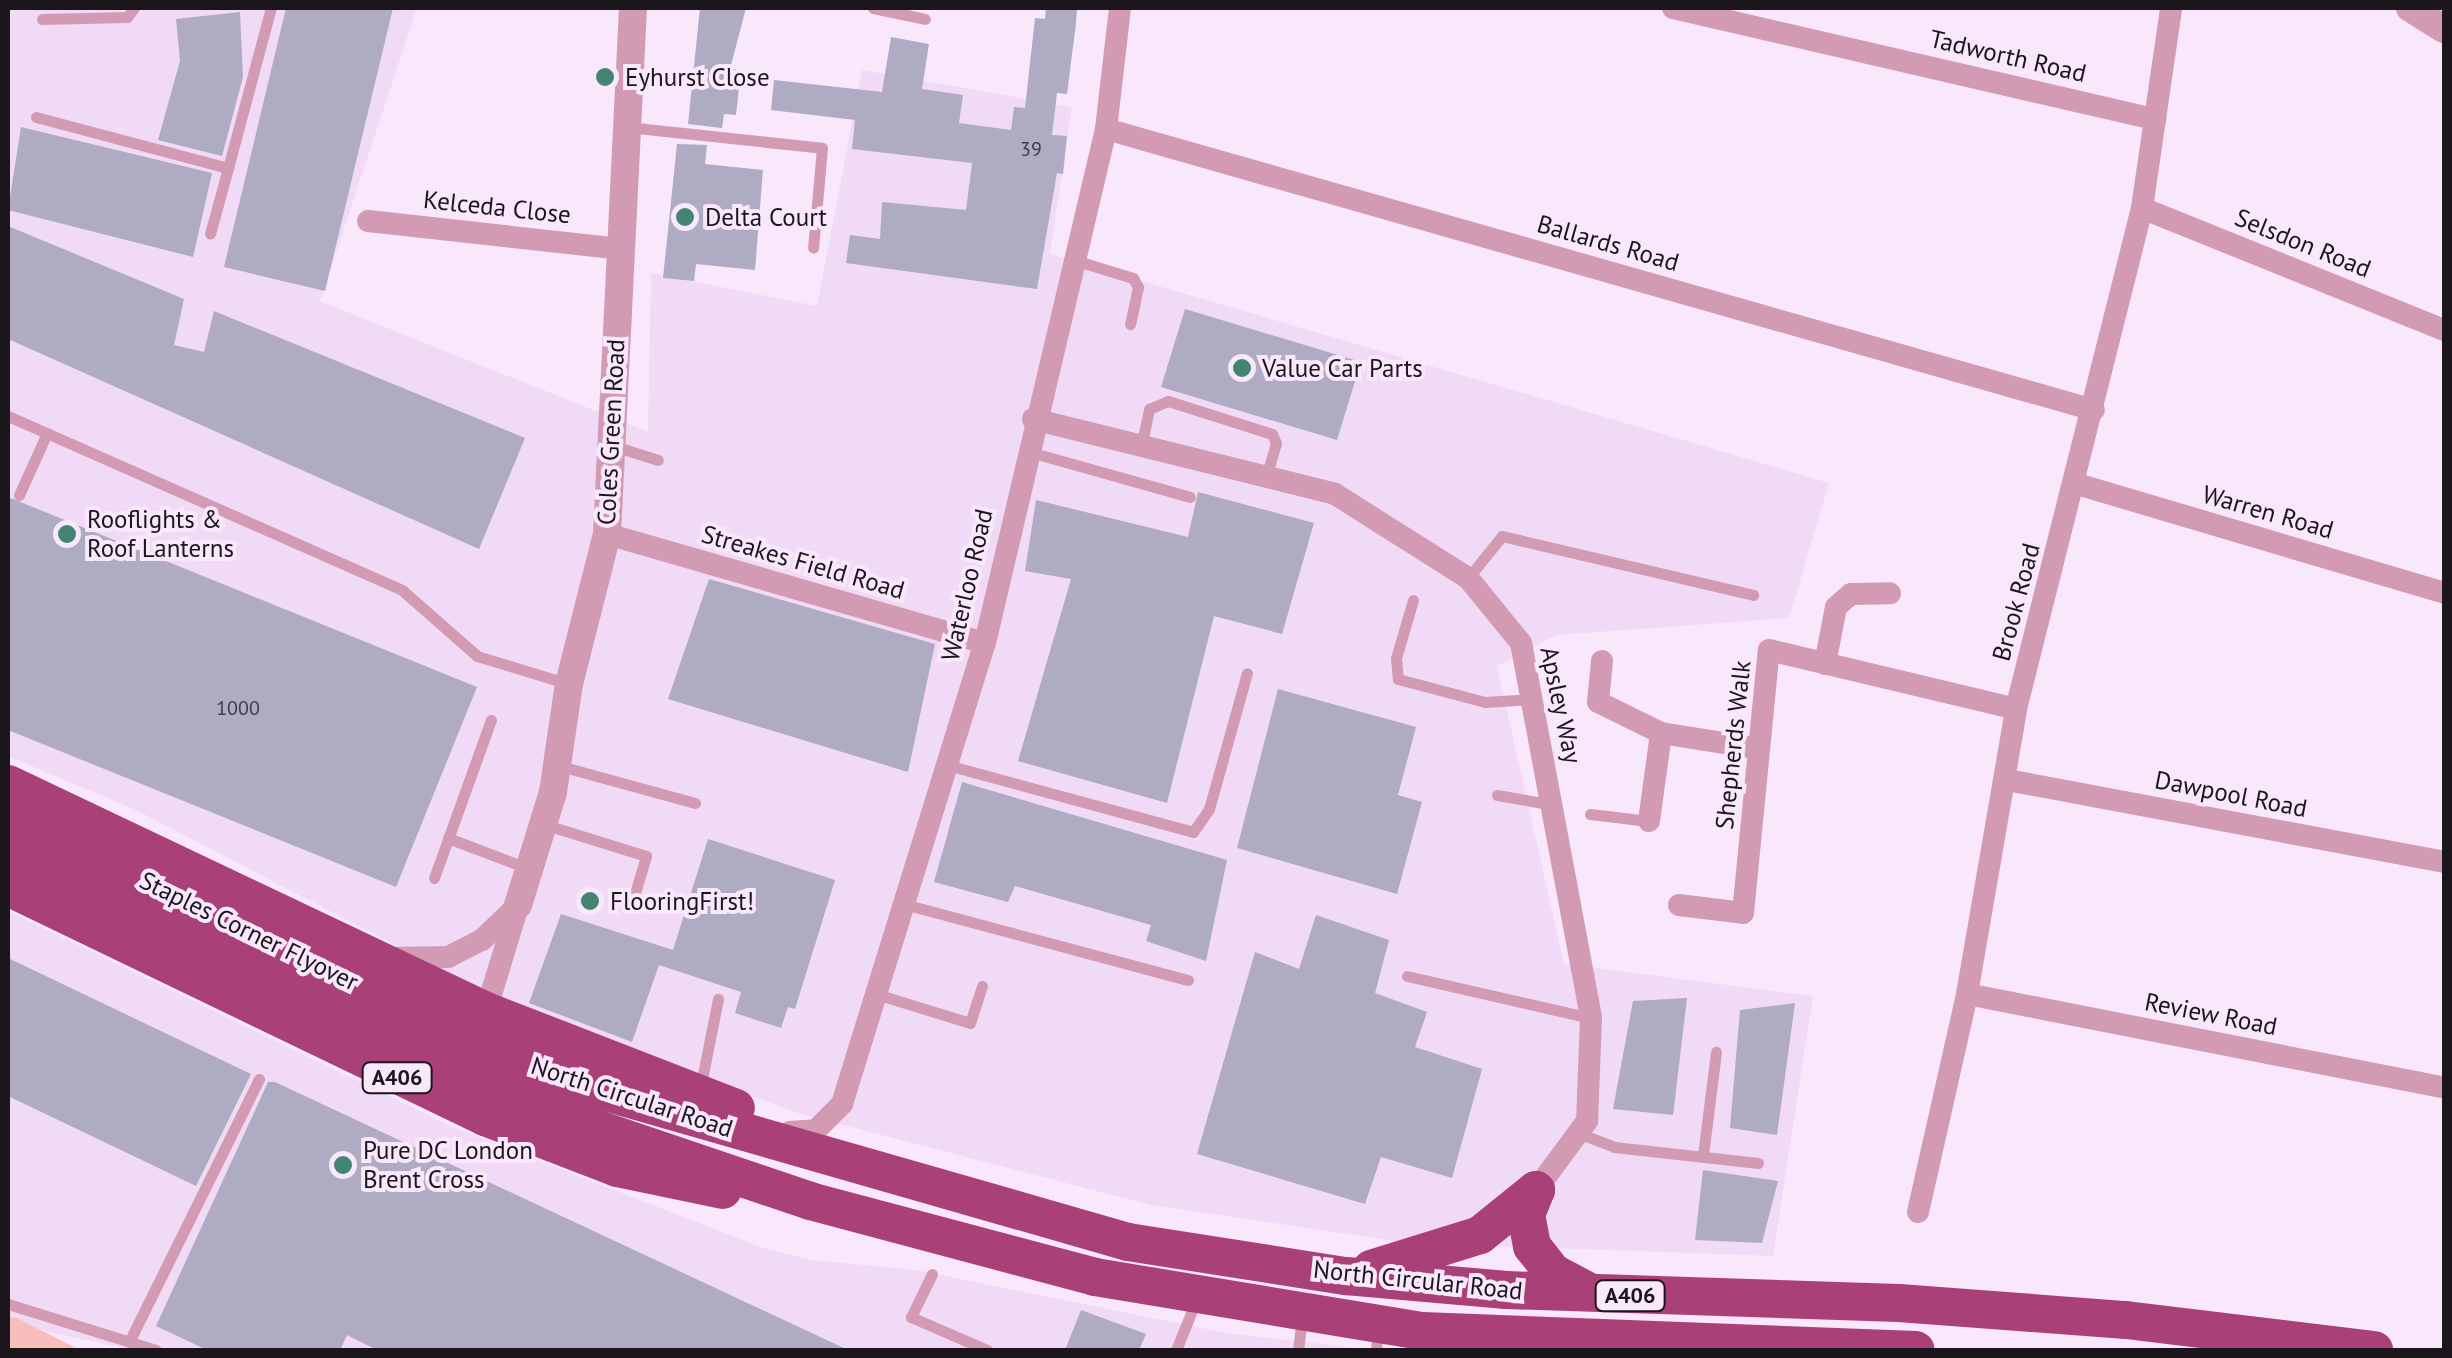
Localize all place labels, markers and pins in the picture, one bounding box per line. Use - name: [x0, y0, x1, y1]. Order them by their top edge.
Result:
- place label: Eyhurst Close: [625, 62, 770, 92]
- marker: Eyhurst Close: [594, 66, 616, 88]
- place label: Delta Court: [705, 202, 827, 232]
- marker: Delta Court: [674, 206, 696, 228]
- place label: Value Car Parts: [1262, 353, 1423, 383]
- marker: Value Car Parts: [1231, 357, 1253, 379]
- place label: Rooflights & Roof Lanterns: [87, 505, 234, 564]
- marker: Rooflights & Roof Lanterns: [56, 523, 78, 545]
- place label: FlooringFirst!: [610, 886, 754, 916]
- marker: FlooringFirst!: [579, 890, 601, 912]
- place label: Pure DC London Brent Cross: [363, 1136, 534, 1195]
- marker: Pure DC London Brent Cross: [332, 1154, 354, 1176]

